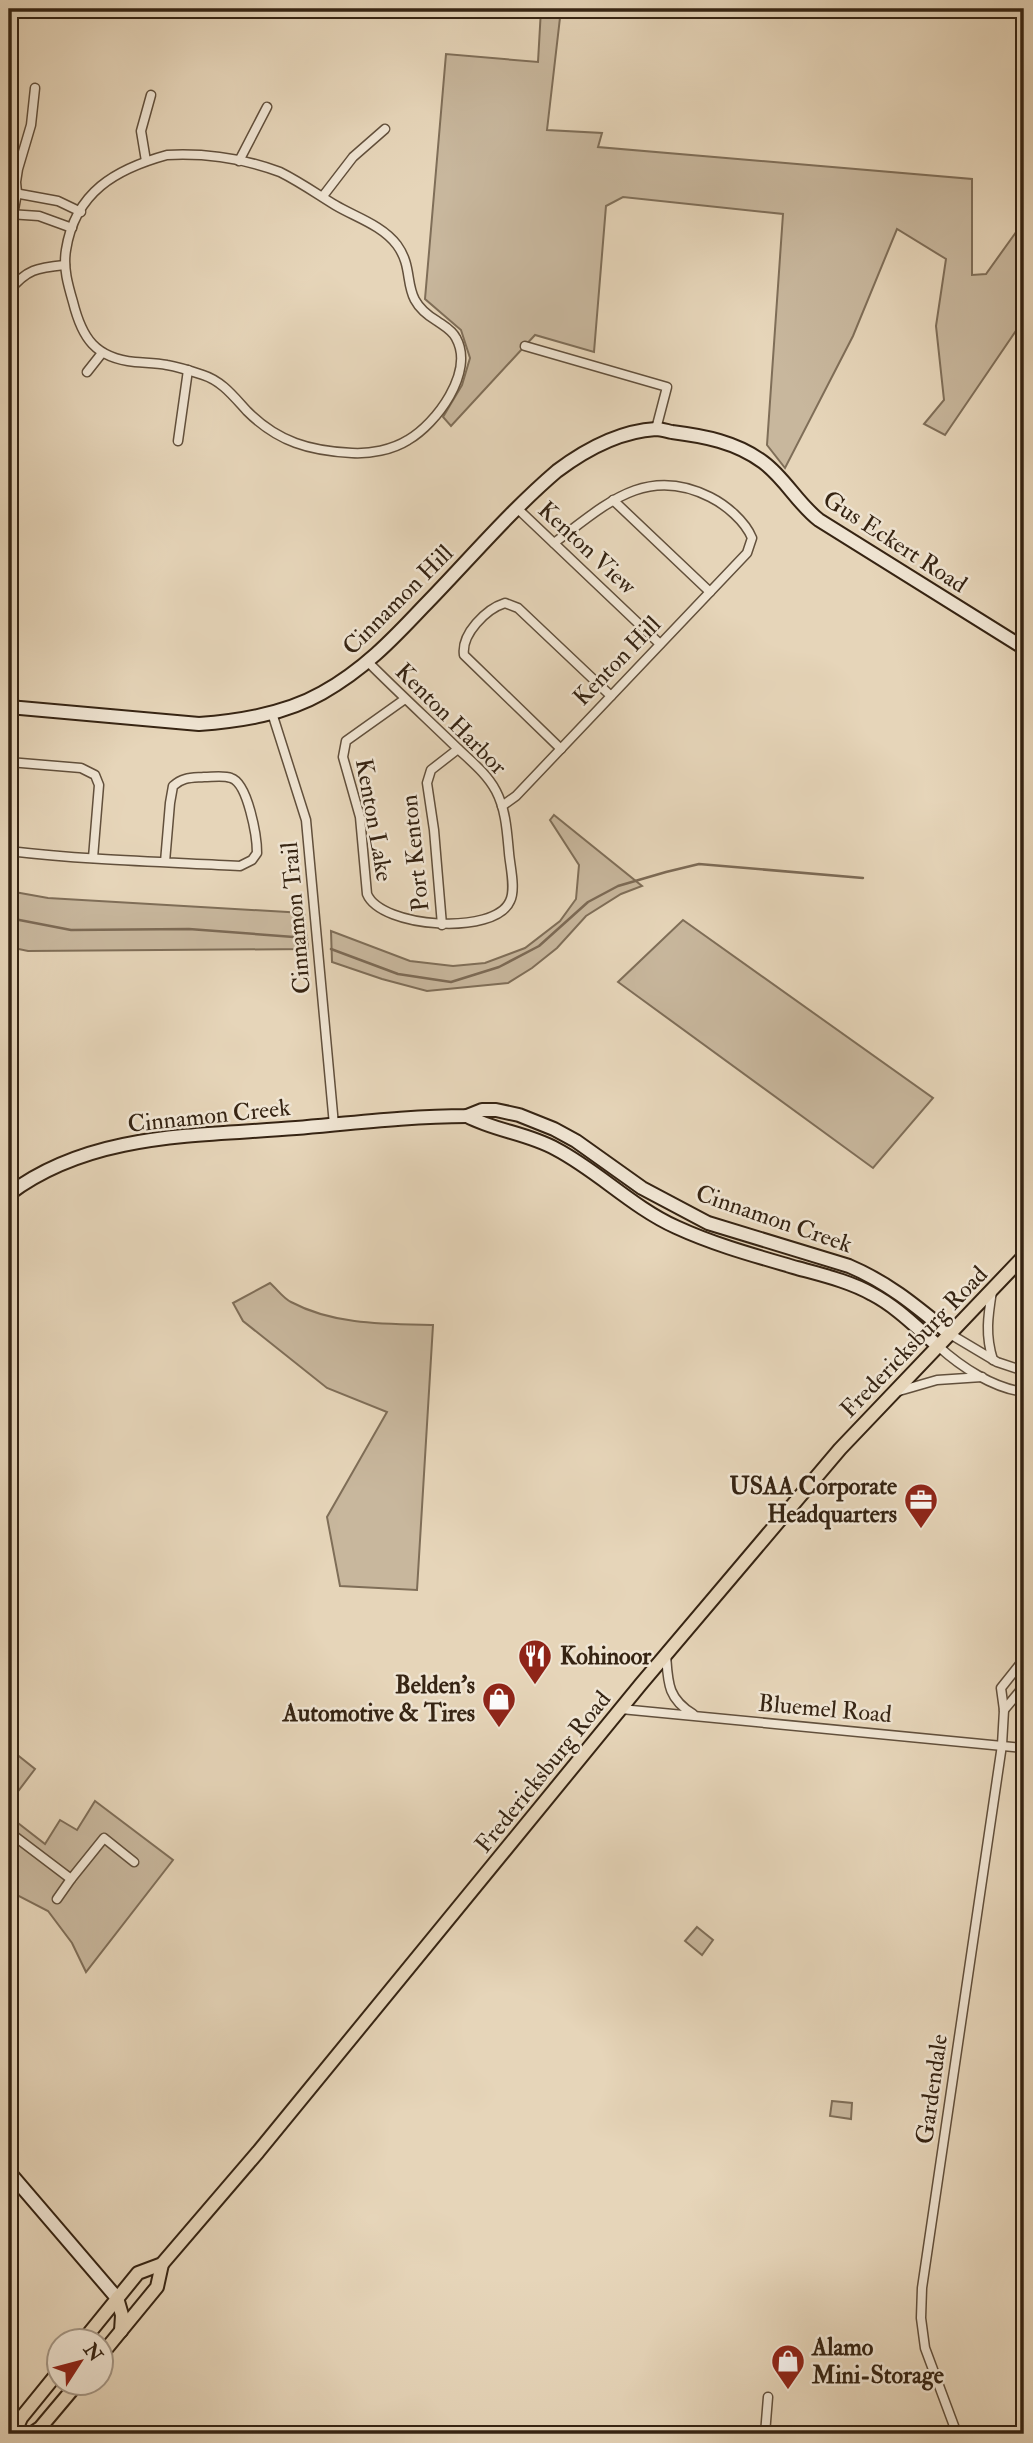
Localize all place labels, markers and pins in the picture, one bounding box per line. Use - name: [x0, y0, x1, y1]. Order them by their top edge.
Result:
- place label: USAA Corporate Headquarters: [730, 1471, 897, 1530]
- office icon: USAA Corporate Headquarters: [902, 1481, 940, 1530]
- restaurant icon: Kohinoor: [516, 1637, 554, 1686]
- place label: Kohinoor: [560, 1641, 652, 1672]
- place label: Belden's Automotive & Tires: [282, 1670, 475, 1729]
- shop icon: Belden's Automotive & Tires: [480, 1680, 518, 1729]
- place label: Alamo Mini-Storage: [811, 2332, 944, 2391]
- shop icon: Alamo Mini-Storage: [769, 2342, 807, 2391]

